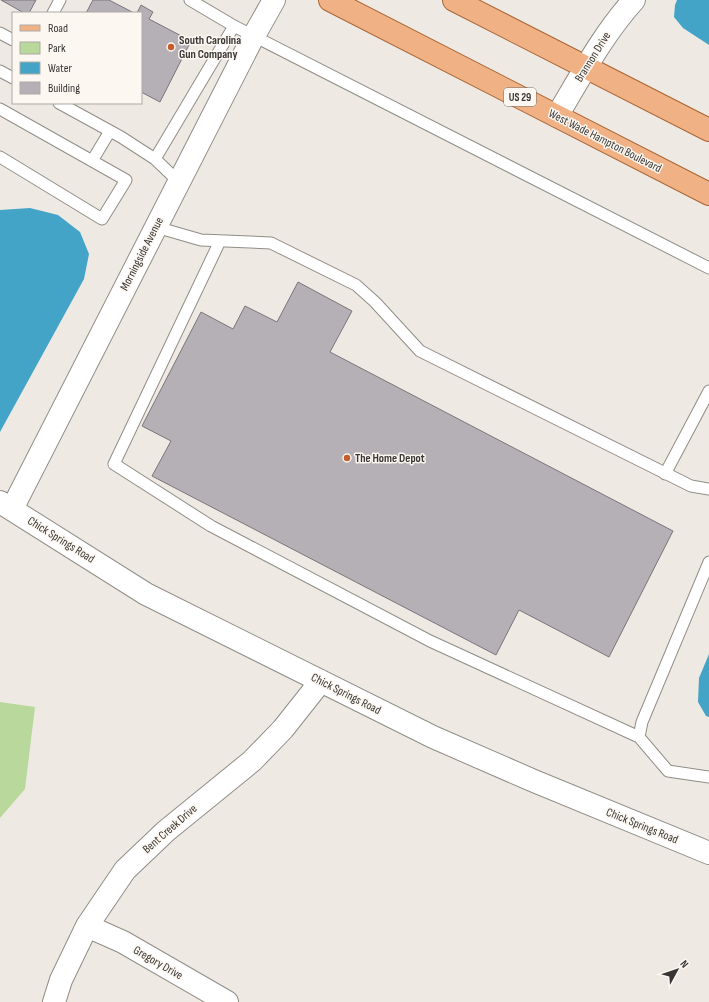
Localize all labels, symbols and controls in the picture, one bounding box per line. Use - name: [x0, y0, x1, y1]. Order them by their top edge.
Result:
- legend: [12, 12, 142, 104]
- text: Road: [48, 21, 68, 36]
- street label: Brannon Drive: [572, 29, 614, 85]
- place label: South Carolina Gun Company: [179, 33, 241, 62]
- text: Park: [48, 41, 66, 56]
- marker: South Carolina Gun Company: [166, 42, 176, 52]
- text: Water: [48, 61, 72, 76]
- text: Building: [48, 81, 80, 96]
- road number: US 29: [504, 88, 536, 106]
- street label: West Wade Hampton Boulevard: [546, 106, 664, 176]
- street label: Morningside Avenue: [117, 215, 167, 293]
- place label: The Home Depot: [355, 451, 425, 466]
- marker: The Home Depot: [342, 453, 352, 463]
- street label: Chick Springs Road: [25, 513, 97, 567]
- street label: Chick Springs Road: [309, 670, 383, 718]
- street label: Bent Creek Drive: [140, 801, 200, 857]
- street label: Chick Springs Road: [604, 805, 680, 847]
- street label: Gregory Drive: [131, 943, 186, 983]
- north arrow: [657, 950, 697, 990]
- text: N: [677, 957, 691, 970]

